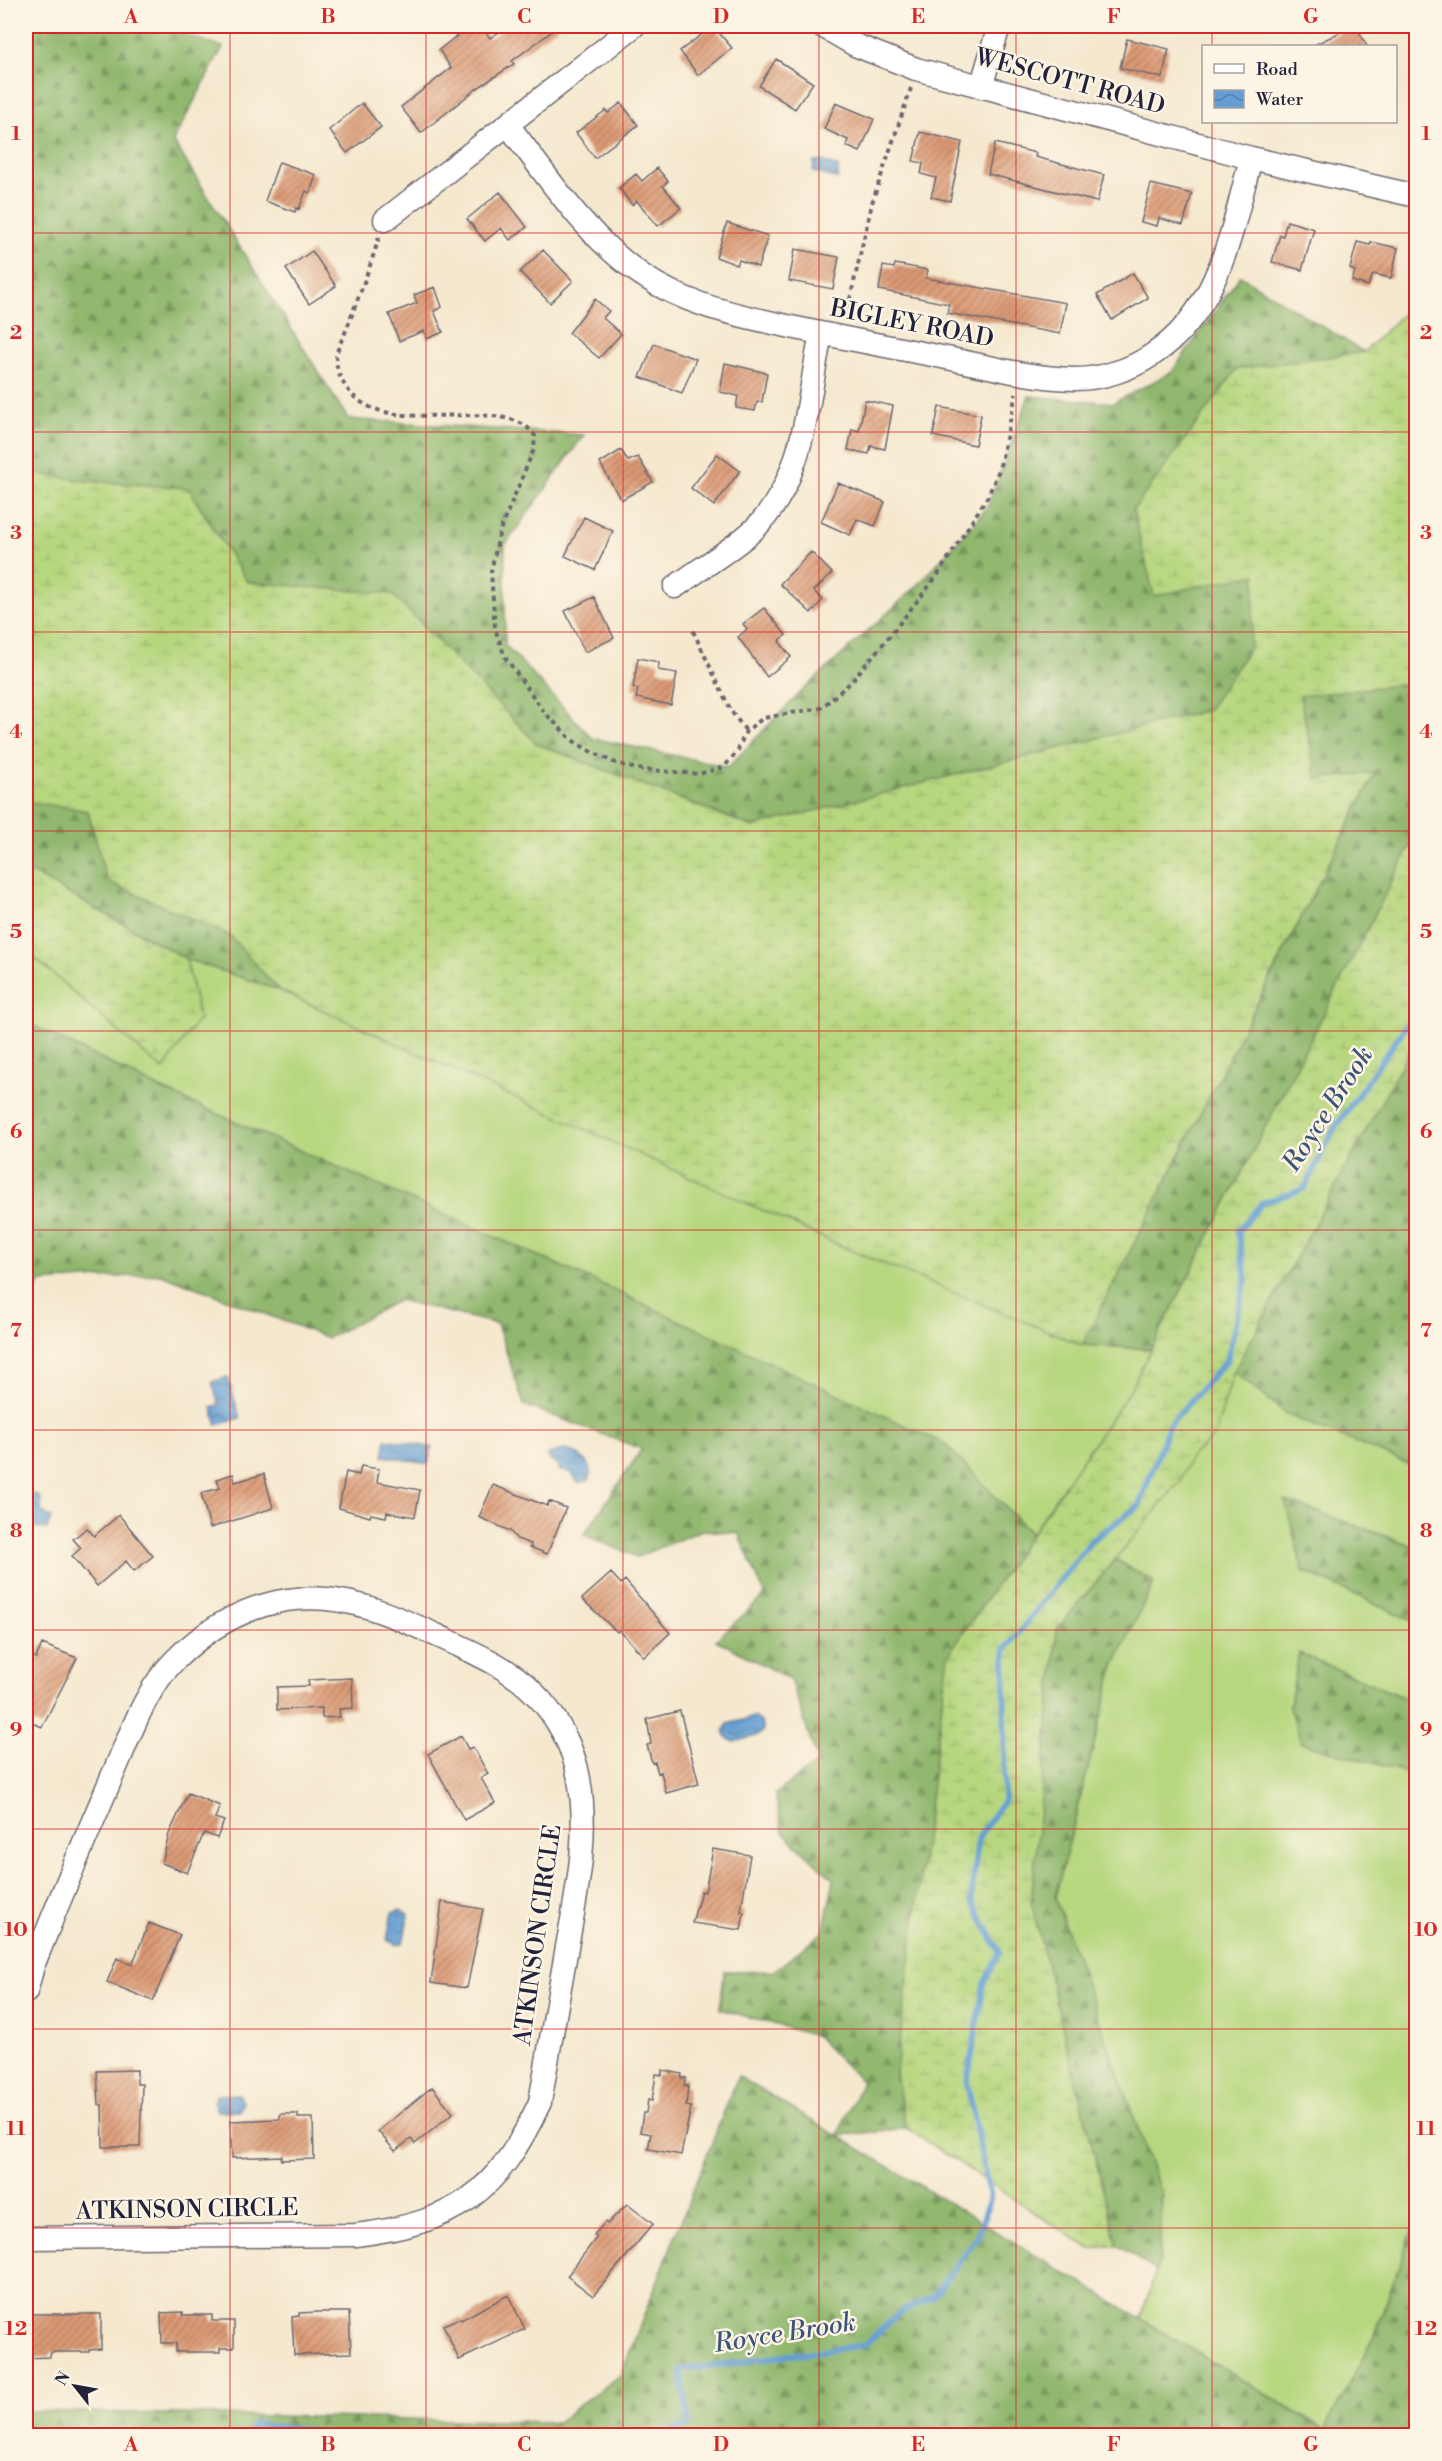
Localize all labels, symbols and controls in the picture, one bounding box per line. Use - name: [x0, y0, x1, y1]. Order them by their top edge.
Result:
- text: A: [123, 5, 139, 30]
- text: B: [320, 5, 336, 30]
- text: C: [517, 5, 531, 30]
- text: D: [713, 5, 729, 30]
- text: E: [911, 5, 925, 30]
- text: F: [1107, 5, 1121, 30]
- text: G: [1303, 5, 1319, 30]
- street label: WESCOTT ROAD: [971, 42, 1168, 122]
- legend: [1202, 45, 1397, 123]
- text: Road: [1256, 58, 1299, 81]
- text: Water: [1255, 88, 1304, 111]
- text: 1: [11, 122, 21, 147]
- text: 1: [1421, 122, 1431, 147]
- street label: BIGLEY ROAD: [827, 293, 996, 355]
- text: 2: [10, 321, 22, 346]
- text: 2: [1420, 321, 1432, 346]
- text: 3: [10, 521, 22, 546]
- text: 3: [1420, 521, 1432, 546]
- text: 4: [9, 720, 23, 745]
- text: 4: [1419, 720, 1433, 745]
- text: 5: [10, 920, 22, 945]
- text: 5: [1420, 920, 1432, 945]
- water label: Royce Brook: [1275, 1040, 1380, 1179]
- text: 6: [10, 1120, 23, 1145]
- text: 6: [1420, 1120, 1433, 1145]
- text: 7: [10, 1319, 22, 1344]
- text: 7: [1420, 1319, 1432, 1344]
- text: 8: [10, 1519, 23, 1544]
- text: 8: [1420, 1519, 1433, 1544]
- text: 9: [10, 1718, 22, 1743]
- text: 9: [1420, 1718, 1432, 1743]
- street label: ATKINSON CIRCLE: [507, 1823, 568, 2048]
- text: 10: [4, 1918, 28, 1943]
- text: 10: [1414, 1918, 1438, 1943]
- text: 11: [6, 2117, 26, 2142]
- text: 11: [1416, 2117, 1436, 2142]
- street label: ATKINSON CIRCLE: [74, 2193, 299, 2227]
- water label: Royce Brook: [711, 2306, 858, 2360]
- text: 12: [5, 2317, 27, 2342]
- text: 12: [1415, 2317, 1437, 2342]
- north arrow: [45, 2356, 105, 2416]
- text: N: [51, 2368, 75, 2389]
- text: A: [123, 2433, 139, 2458]
- text: B: [320, 2433, 336, 2458]
- text: C: [517, 2433, 531, 2458]
- text: D: [713, 2433, 729, 2458]
- text: E: [911, 2433, 925, 2458]
- text: F: [1107, 2433, 1121, 2458]
- text: G: [1303, 2433, 1319, 2458]

